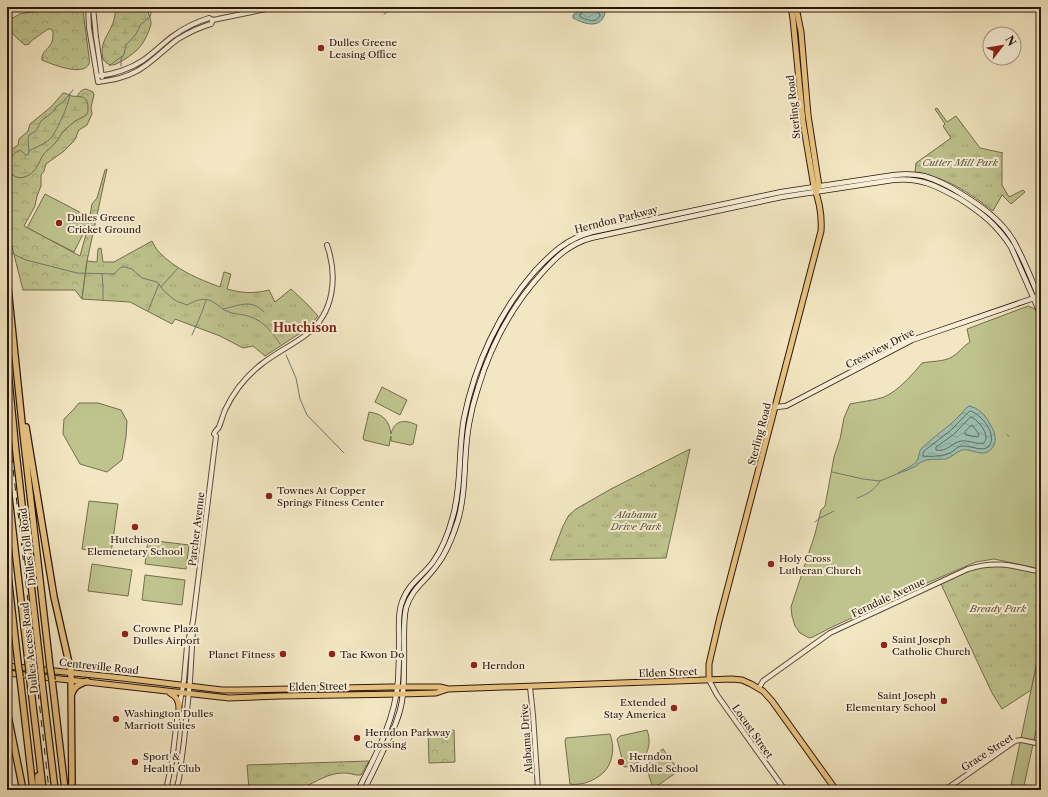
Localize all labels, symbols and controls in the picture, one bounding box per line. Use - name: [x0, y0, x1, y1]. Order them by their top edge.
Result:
- north arrow: [982, 26, 1022, 66]
- text: N: [1002, 33, 1019, 49]
- place label: Dulles Greene Leasing Office: [329, 36, 397, 61]
- marker: Dulles Greene Leasing Office: [316, 43, 326, 53]
- street label: Sterling Road: [784, 74, 803, 140]
- park label: Cutter Mill Park: [922, 156, 999, 169]
- street label: Herndon Parkway: [573, 203, 660, 236]
- place label: Dulles Greene Cricket Ground: [67, 211, 141, 236]
- marker: Dulles Greene Cricket Ground: [54, 218, 64, 228]
- district label: Hutchison: [273, 320, 338, 335]
- street label: Crestview Drive: [844, 325, 917, 371]
- street label: Sterling Road: [745, 401, 774, 467]
- place label: Townes At Copper Springs Fitness Center: [277, 484, 385, 509]
- street label: Parcher Avenue: [185, 491, 208, 567]
- marker: Townes At Copper Springs Fitness Center: [264, 491, 274, 501]
- street label: Dulles Toll Road: [16, 507, 39, 587]
- park label: Alabama Drive Park: [610, 508, 662, 533]
- marker: Hutchison Elemenetary School: [130, 522, 140, 532]
- place label: Hutchison Elemenetary School: [87, 533, 183, 558]
- place label: Holy Cross Lutheran Church: [779, 552, 862, 577]
- marker: Holy Cross Lutheran Church: [766, 559, 776, 569]
- street label: Ferndale Avenue: [849, 575, 928, 620]
- street label: Dulles Access Road: [18, 602, 41, 694]
- park label: Bready Park: [969, 602, 1027, 615]
- place label: Crowne Plaza Dulles Airport: [133, 622, 201, 647]
- marker: Crowne Plaza Dulles Airport: [120, 629, 130, 639]
- place label: Saint Joseph Catholic Church: [892, 633, 971, 658]
- marker: Saint Joseph Catholic Church: [879, 640, 889, 650]
- place label: Planet Fitness: [208, 648, 275, 661]
- place label: Tae Kwon Do: [340, 648, 404, 661]
- marker: Planet Fitness: [278, 649, 288, 659]
- marker: Tae Kwon Do: [327, 649, 337, 659]
- street label: Centreville Road: [58, 656, 139, 677]
- place label: Herndon: [482, 659, 526, 672]
- marker: Herndon: [469, 660, 479, 670]
- street label: Elden Street: [638, 665, 698, 680]
- street label: Elden Street: [288, 679, 348, 694]
- place label: Saint Joseph Elementary School: [846, 689, 937, 714]
- place label: Extended Stay America: [604, 696, 667, 721]
- marker: Saint Joseph Elementary School: [939, 696, 949, 706]
- street label: Locust Street: [729, 702, 776, 761]
- street label: Alabama Drive: [518, 703, 535, 775]
- marker: Extended Stay America: [669, 703, 679, 713]
- place label: Washington Dulles Marriott Suites: [123, 707, 213, 732]
- marker: Washington Dulles Marriott Suites: [111, 714, 121, 724]
- place label: Herndon Parkway Crossing: [365, 726, 451, 751]
- street label: Grace Street: [959, 731, 1016, 774]
- marker: Herndon Parkway Crossing: [352, 733, 362, 743]
- place label: Sport & Health Club: [143, 750, 201, 775]
- place label: Herndon Middle School: [629, 750, 698, 775]
- marker: Sport & Health Club: [130, 757, 140, 767]
- marker: Herndon Middle School: [616, 757, 626, 767]

